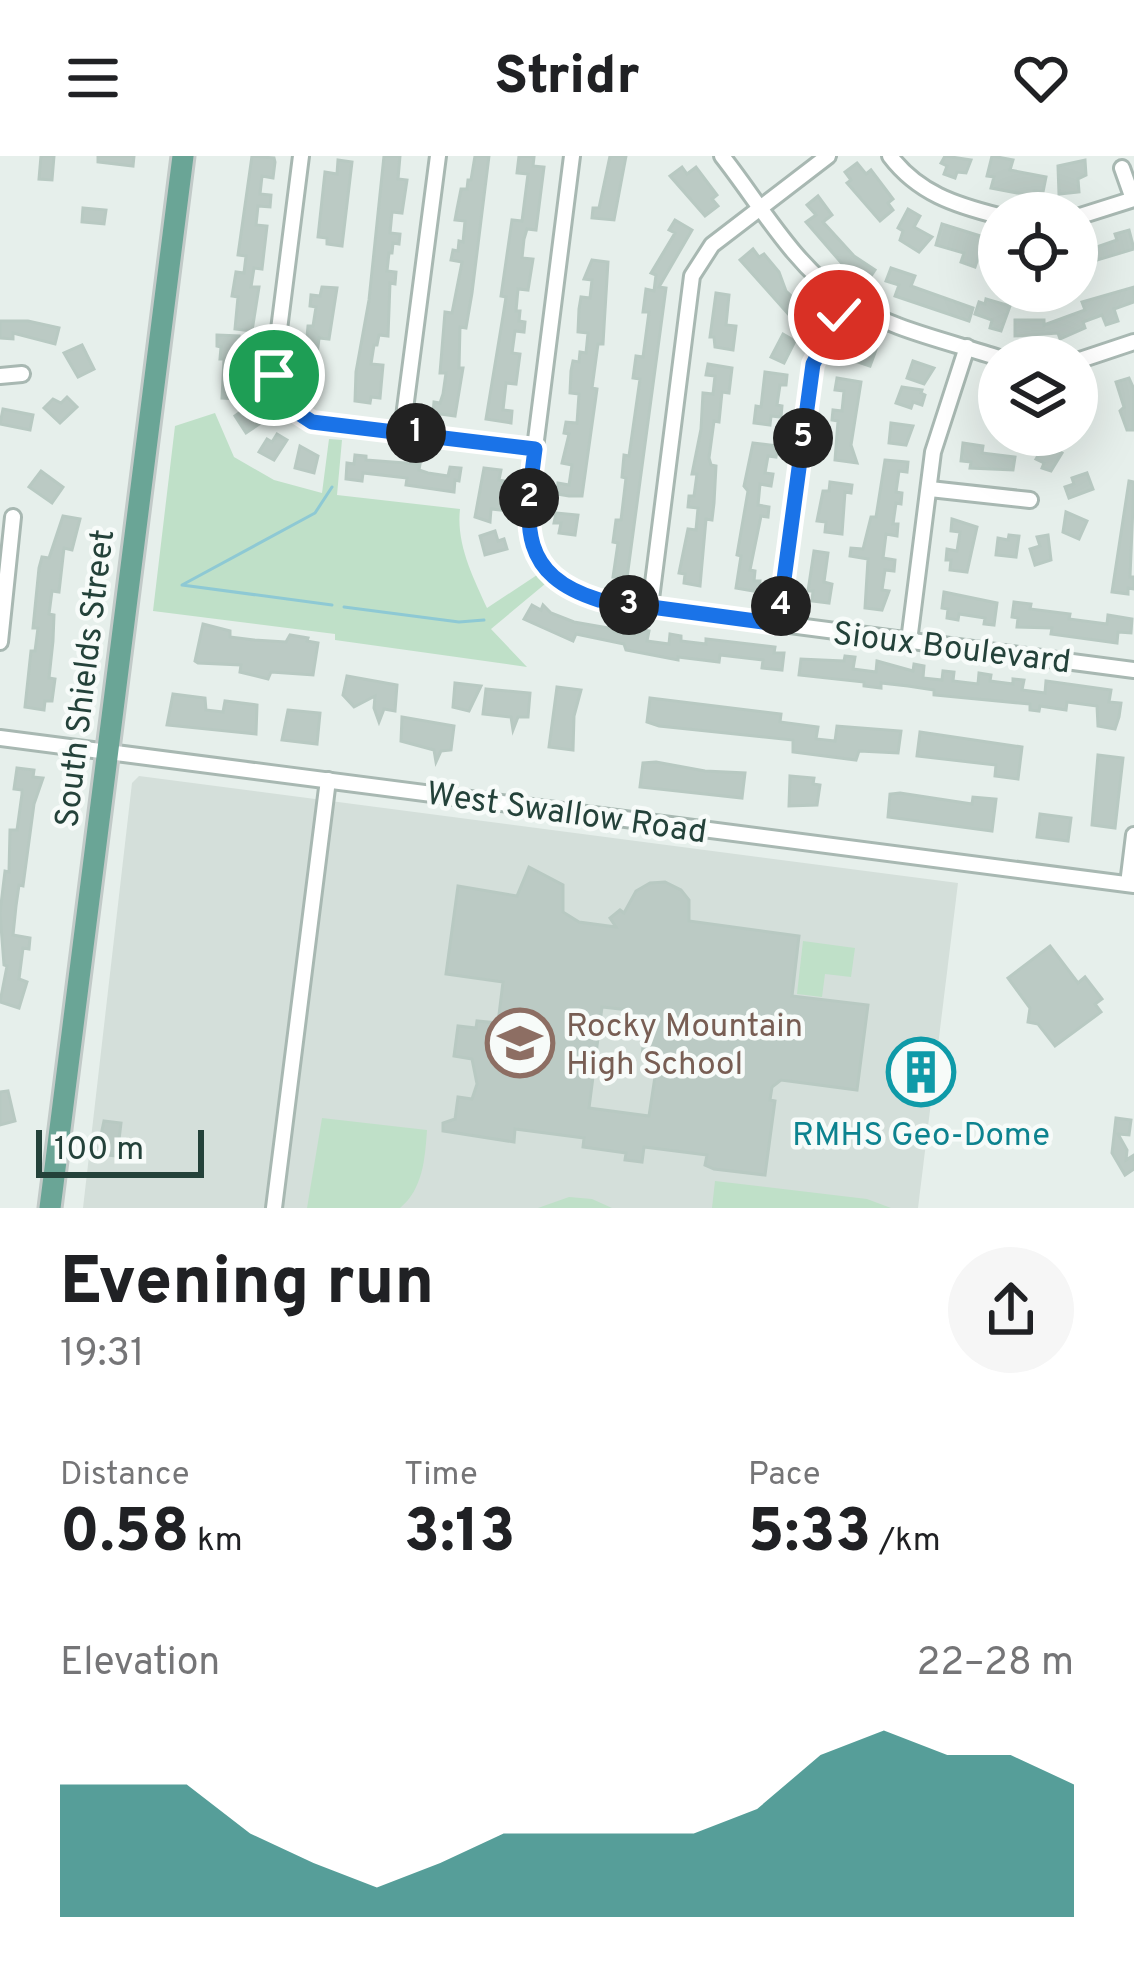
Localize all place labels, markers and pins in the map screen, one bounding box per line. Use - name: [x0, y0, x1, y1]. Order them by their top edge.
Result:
- pin: [788, 264, 890, 366]
- pin: [223, 324, 325, 426]
- pin: 1: [386, 403, 446, 463]
- pin: 5: [773, 408, 833, 468]
- pin: 2: [499, 468, 559, 528]
- pin: 3: [599, 575, 659, 635]
- pin: 4: [751, 576, 811, 636]
- place label: Rocky Mountain High School: [566, 1007, 803, 1087]
- school or university icon: Rocky Mountain High School: [485, 1008, 555, 1078]
- building icon: RMHS Geo-Dome: [886, 1037, 956, 1107]
- place label: RMHS Geo-Dome: [792, 1116, 1050, 1158]

